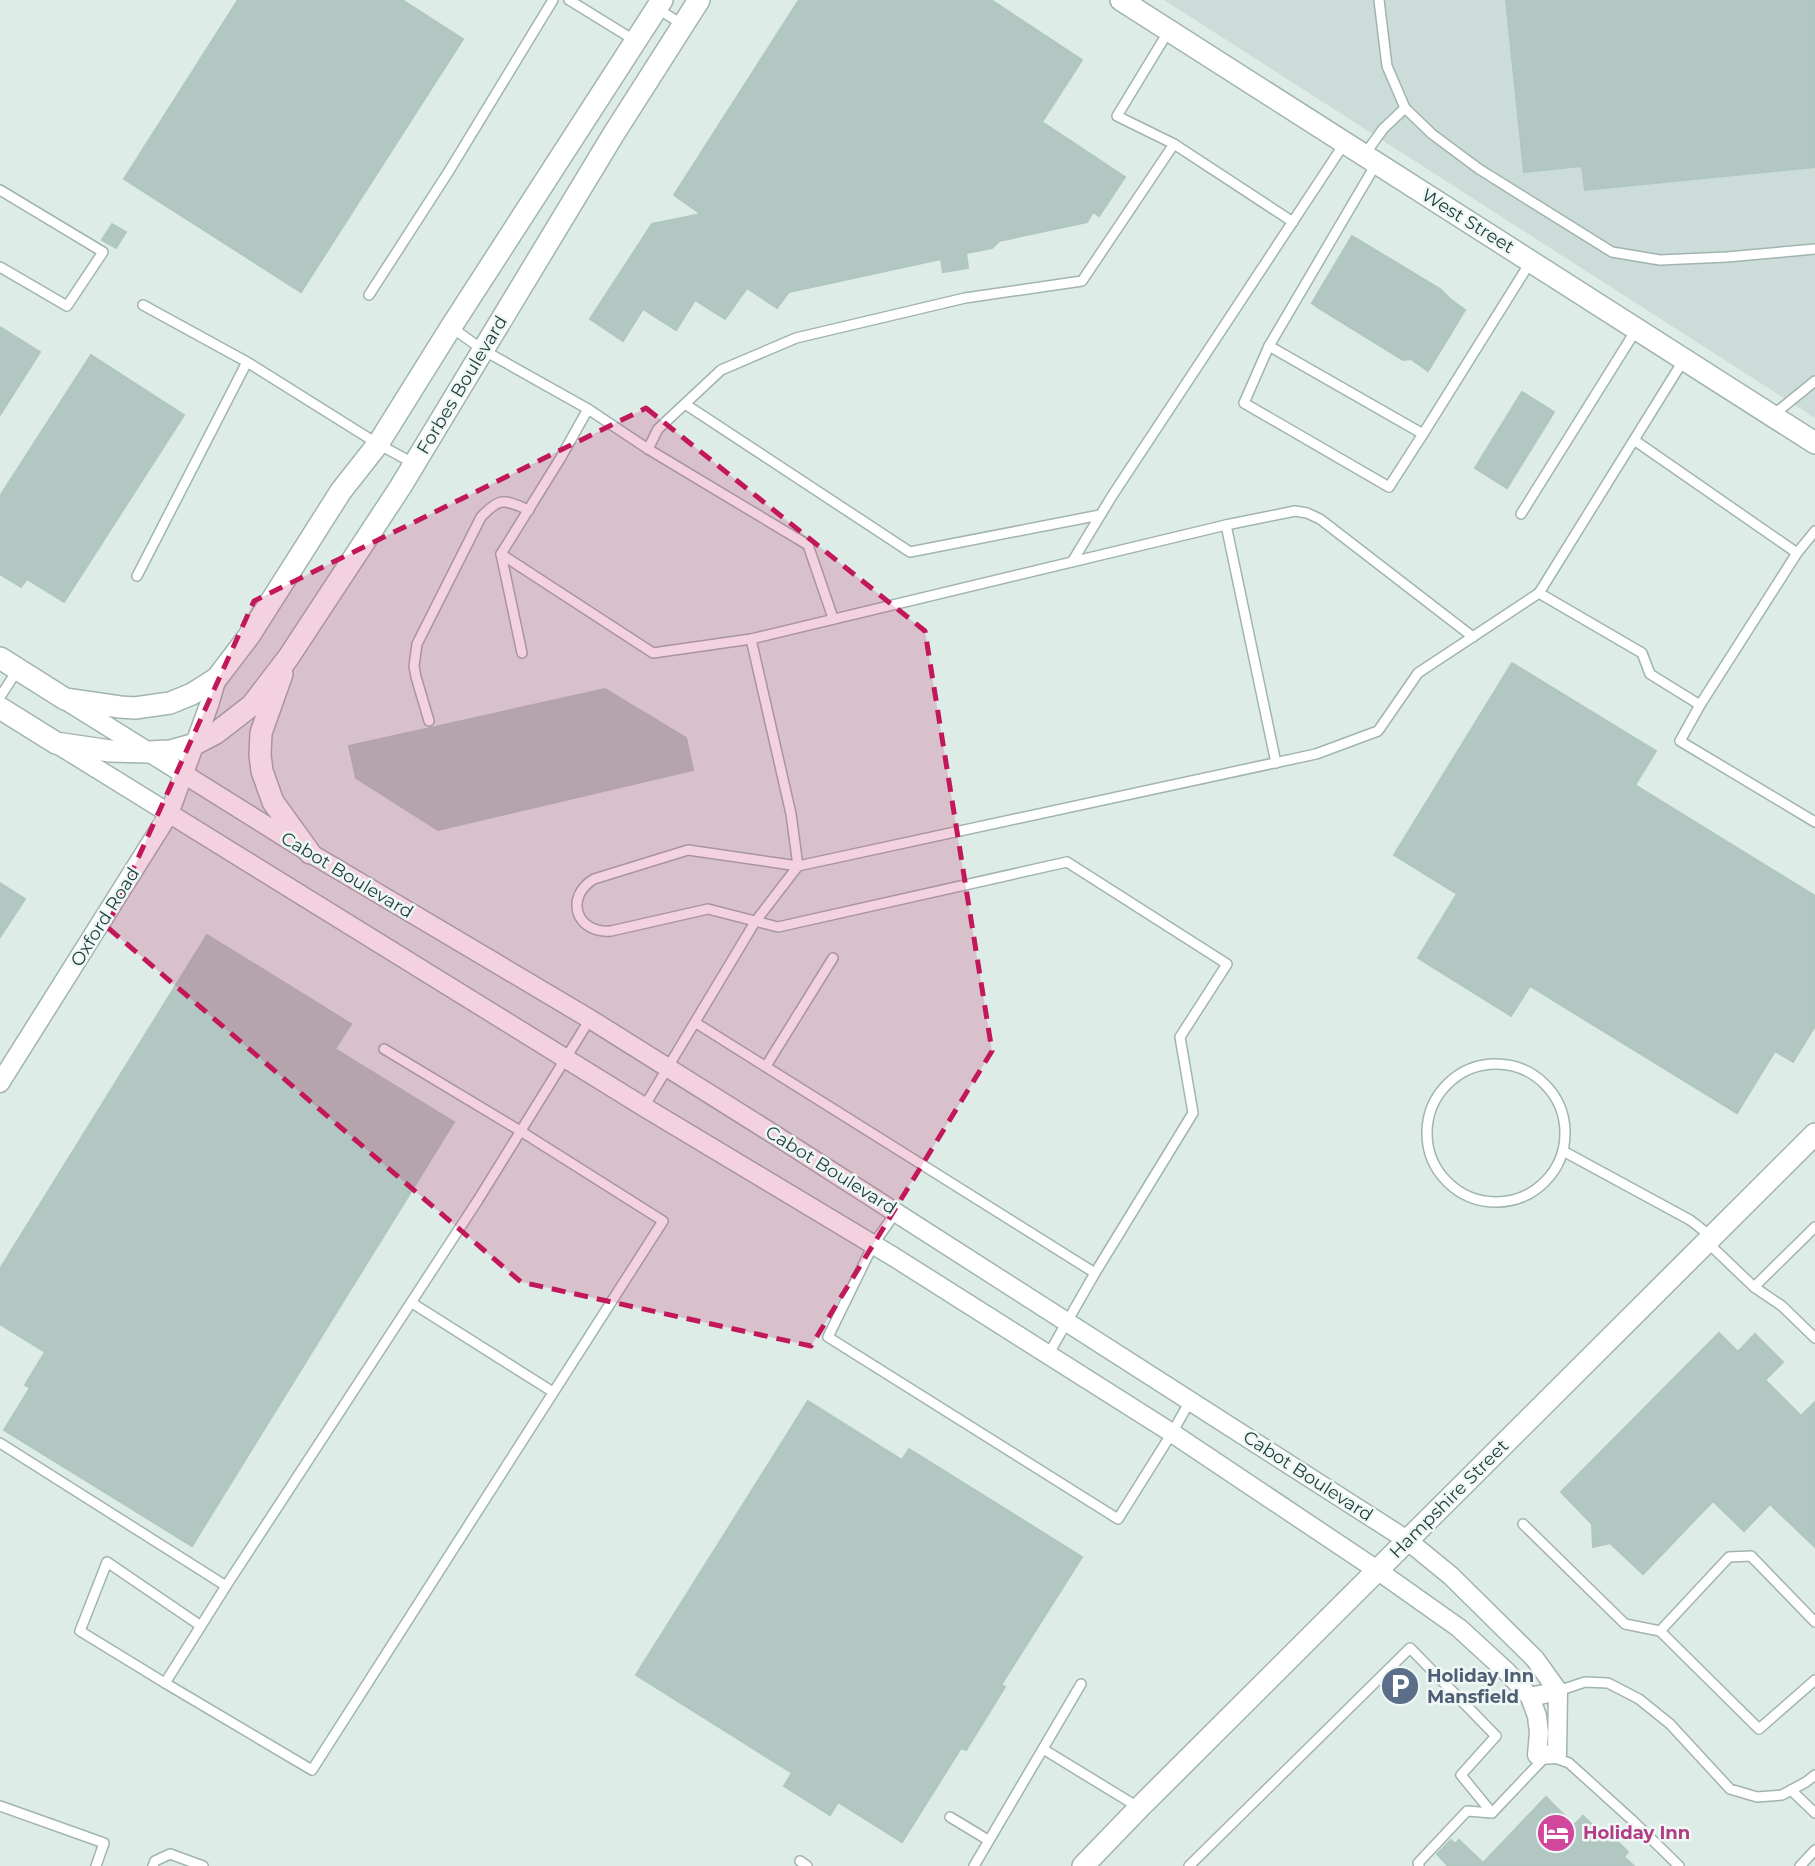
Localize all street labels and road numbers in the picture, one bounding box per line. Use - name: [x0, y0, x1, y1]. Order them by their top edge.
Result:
- street label: West Street: [1418, 184, 1518, 258]
- street label: Forbes Boulevard: [412, 312, 512, 458]
- street label: Cabot Boulevard: [277, 827, 417, 923]
- street label: Oxford Road: [66, 863, 144, 971]
- street label: Cabot Boulevard: [761, 1121, 901, 1219]
- street label: Cabot Boulevard: [1239, 1426, 1377, 1526]
- street label: Hampshire Street: [1385, 1435, 1513, 1563]

